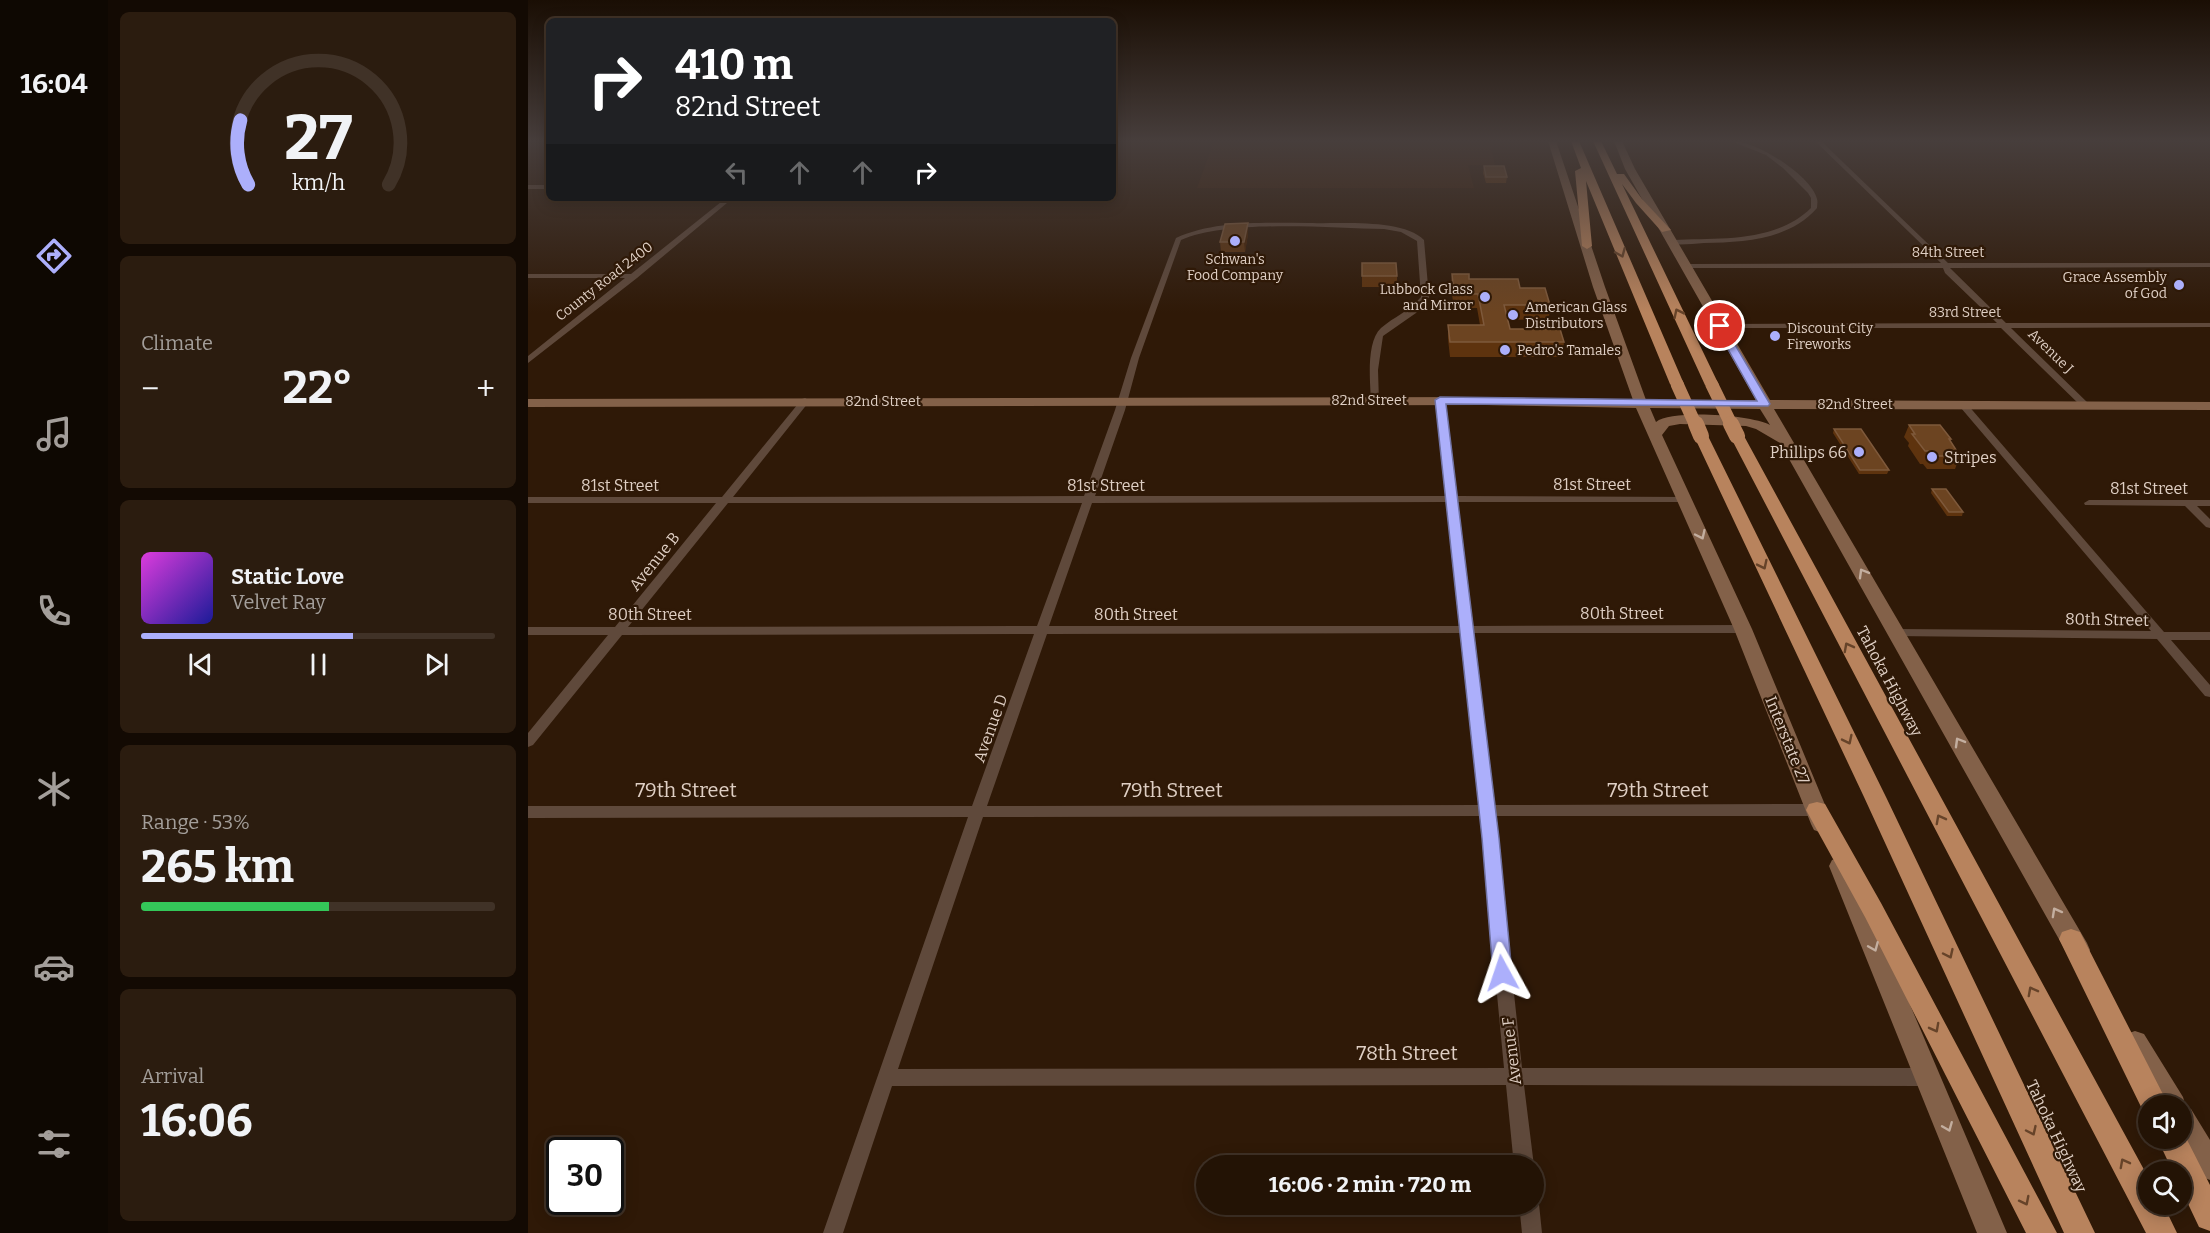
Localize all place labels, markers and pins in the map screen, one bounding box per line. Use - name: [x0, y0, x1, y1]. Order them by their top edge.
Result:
- marker: Schwan's Food Company: [1228, 234, 1242, 248]
- place label: Schwan's Food Company: [1187, 251, 1284, 284]
- place label: Grace Assembly of God: [2062, 269, 2168, 302]
- marker: Grace Assembly of God: [2172, 278, 2186, 292]
- place label: Lubbock Glass and Mirror: [1380, 281, 1473, 314]
- marker: Lubbock Glass and Mirror: [1478, 290, 1492, 304]
- place label: American Glass Distributors: [1525, 299, 1627, 332]
- pin: [1694, 300, 1745, 351]
- marker: American Glass Distributors: [1506, 308, 1520, 322]
- place label: Discount City Fireworks: [1787, 320, 1874, 353]
- marker: Discount City Fireworks: [1768, 329, 1782, 343]
- place label: Pedro's Tamales: [1517, 342, 1621, 359]
- marker: Pedro's Tamales: [1498, 343, 1512, 357]
- place label: Phillips 66: [1770, 443, 1847, 462]
- marker: Phillips 66: [1852, 445, 1866, 459]
- place label: Stripes: [1944, 448, 1997, 467]
- marker: Stripes: [1925, 450, 1939, 464]

